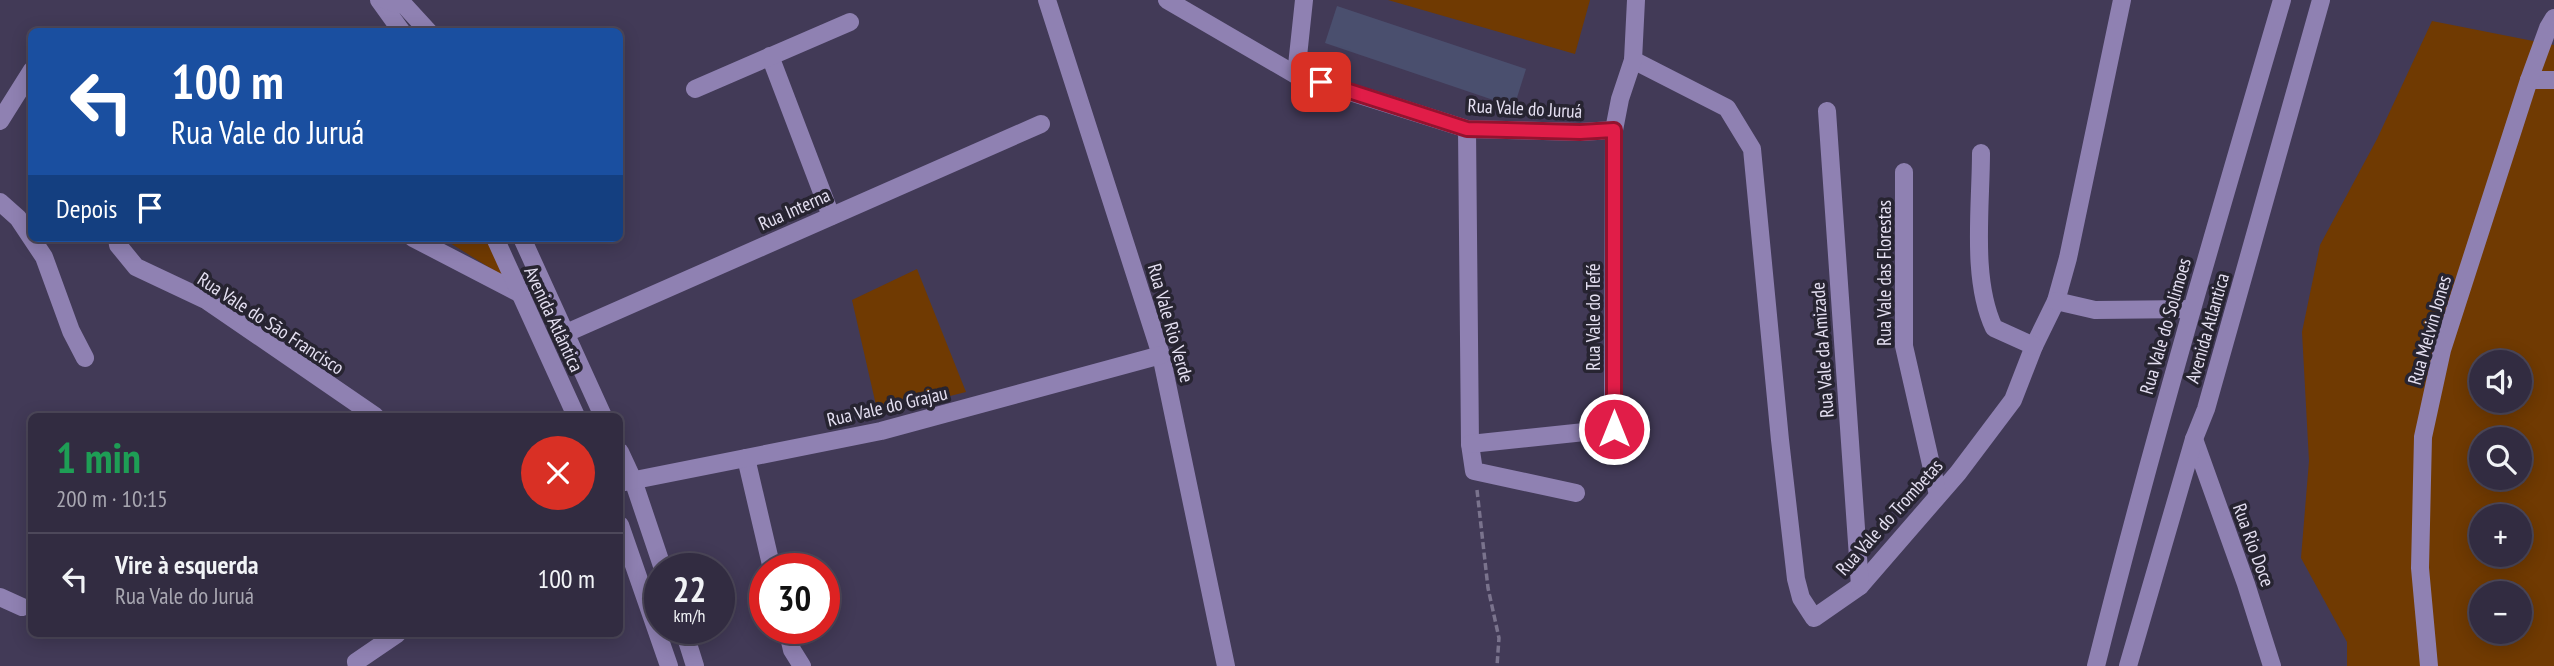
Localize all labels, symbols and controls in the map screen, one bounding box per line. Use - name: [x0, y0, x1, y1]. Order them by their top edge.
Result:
- text: 100 m: [171, 49, 284, 113]
- pin: [1291, 52, 1351, 112]
- icon: left: [56, 56, 147, 147]
- icon: arrive: [1302, 63, 1340, 101]
- street label: Rua Vale do Juruá: [1467, 93, 1583, 123]
- text: Rua Vale do Juruá: [171, 111, 364, 153]
- street label: Rua Interna: [754, 183, 834, 235]
- icon: arrive: [131, 189, 169, 227]
- text: Depois: [56, 192, 117, 225]
- street label: Rua Vale das Florestas: [1872, 200, 1896, 346]
- street label: Rua Vale do Solimoes: [2134, 255, 2196, 397]
- street label: Rua Vale Rio Verde: [1143, 261, 1199, 385]
- street label: Avenida Atlântica: [519, 263, 589, 375]
- street label: Rua Vale do Tefé: [1581, 263, 1605, 371]
- street label: Rua Vale do São Francisco: [193, 267, 349, 379]
- street label: Avenida Atlantica: [2180, 270, 2234, 386]
- street label: Rua Melvin Jones: [2402, 273, 2456, 387]
- street label: Rua Vale da Amizade: [1805, 281, 1839, 419]
- map controls: [2469, 350, 2532, 644]
- button: sound: [2469, 350, 2532, 413]
- street label: Rua Vale do Grajau: [824, 380, 950, 432]
- position arrow: [1577, 392, 1651, 466]
- button: search: [2469, 427, 2532, 490]
- text: 1 min: [56, 430, 141, 485]
- button: close: [521, 436, 595, 510]
- street label: Rua Vale do Trombetas: [1830, 454, 1948, 580]
- text: 200 m · 10:15: [56, 484, 168, 513]
- street label: Rua Rio Doce: [2228, 500, 2280, 590]
- button: +: [2469, 504, 2532, 567]
- text: Vire à esquerda: [115, 548, 258, 581]
- speed limit sign: 30: [749, 553, 840, 644]
- icon: left: [56, 560, 94, 598]
- text: 100 m: [537, 562, 595, 595]
- text: 22: [673, 566, 706, 612]
- text: Rua Vale do Juruá: [115, 581, 254, 610]
- button: −: [2469, 581, 2532, 644]
- text: km/h: [674, 604, 705, 627]

